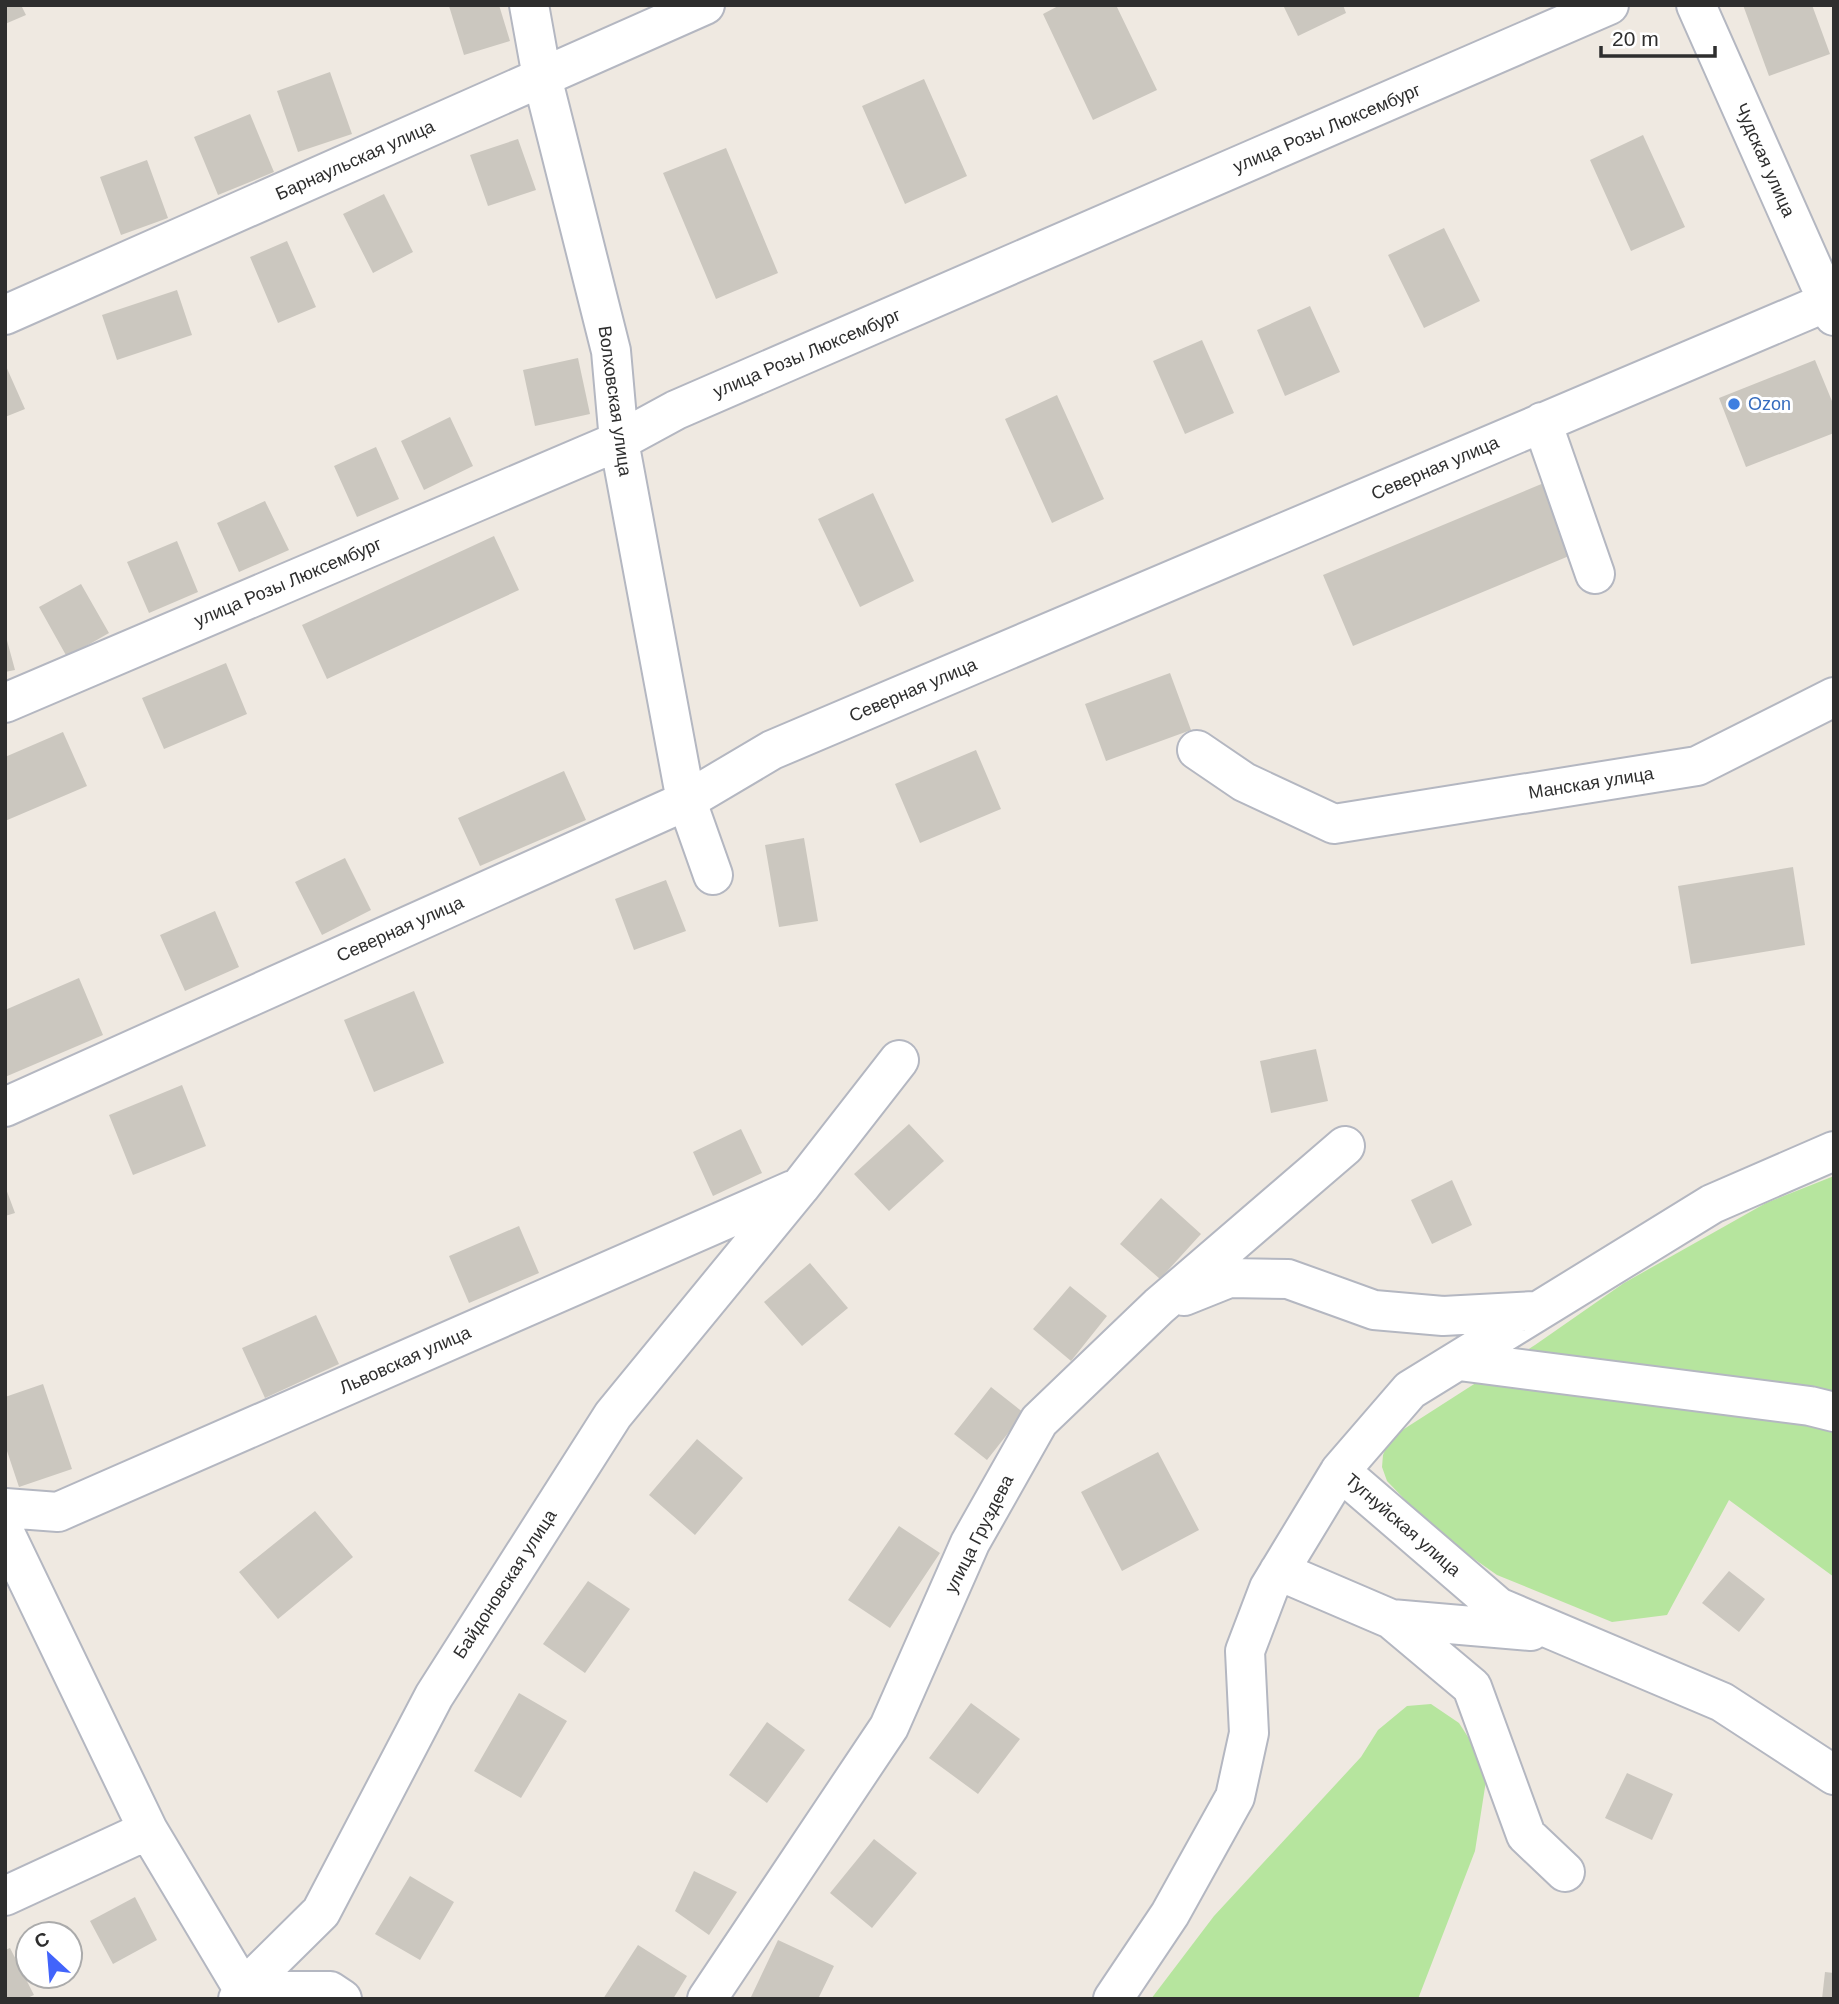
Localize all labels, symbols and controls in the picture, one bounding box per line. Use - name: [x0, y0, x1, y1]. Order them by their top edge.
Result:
- scale bar: [1601, 14, 1715, 58]
- text: 20 m: [1612, 27, 1659, 50]
- street label: улица Розы Люксембург: [1230, 79, 1424, 177]
- street label: Чудская улица: [1731, 100, 1799, 221]
- street label: Барнаульская улица: [273, 116, 438, 204]
- street label: улица Розы Люксембург: [710, 304, 904, 402]
- street label: Волховская улица: [595, 324, 636, 479]
- place label: Ozon: [1748, 394, 1791, 414]
- marker: Ozon: [1726, 396, 1742, 412]
- street label: Северная улица: [1368, 432, 1503, 504]
- street label: улица Розы Люксембург: [191, 533, 385, 631]
- street label: Северная улица: [846, 654, 981, 726]
- street label: Манская улица: [1527, 763, 1656, 803]
- street label: Северная улица: [334, 892, 467, 966]
- street label: Львовская улица: [336, 1322, 475, 1398]
- street label: Тугнуйская улица: [1341, 1470, 1465, 1581]
- street label: улица Груздева: [941, 1471, 1018, 1596]
- street label: Байдоновская улица: [449, 1505, 561, 1662]
- north arrow: [14, 1920, 84, 1990]
- text: С: [31, 1928, 53, 1953]

